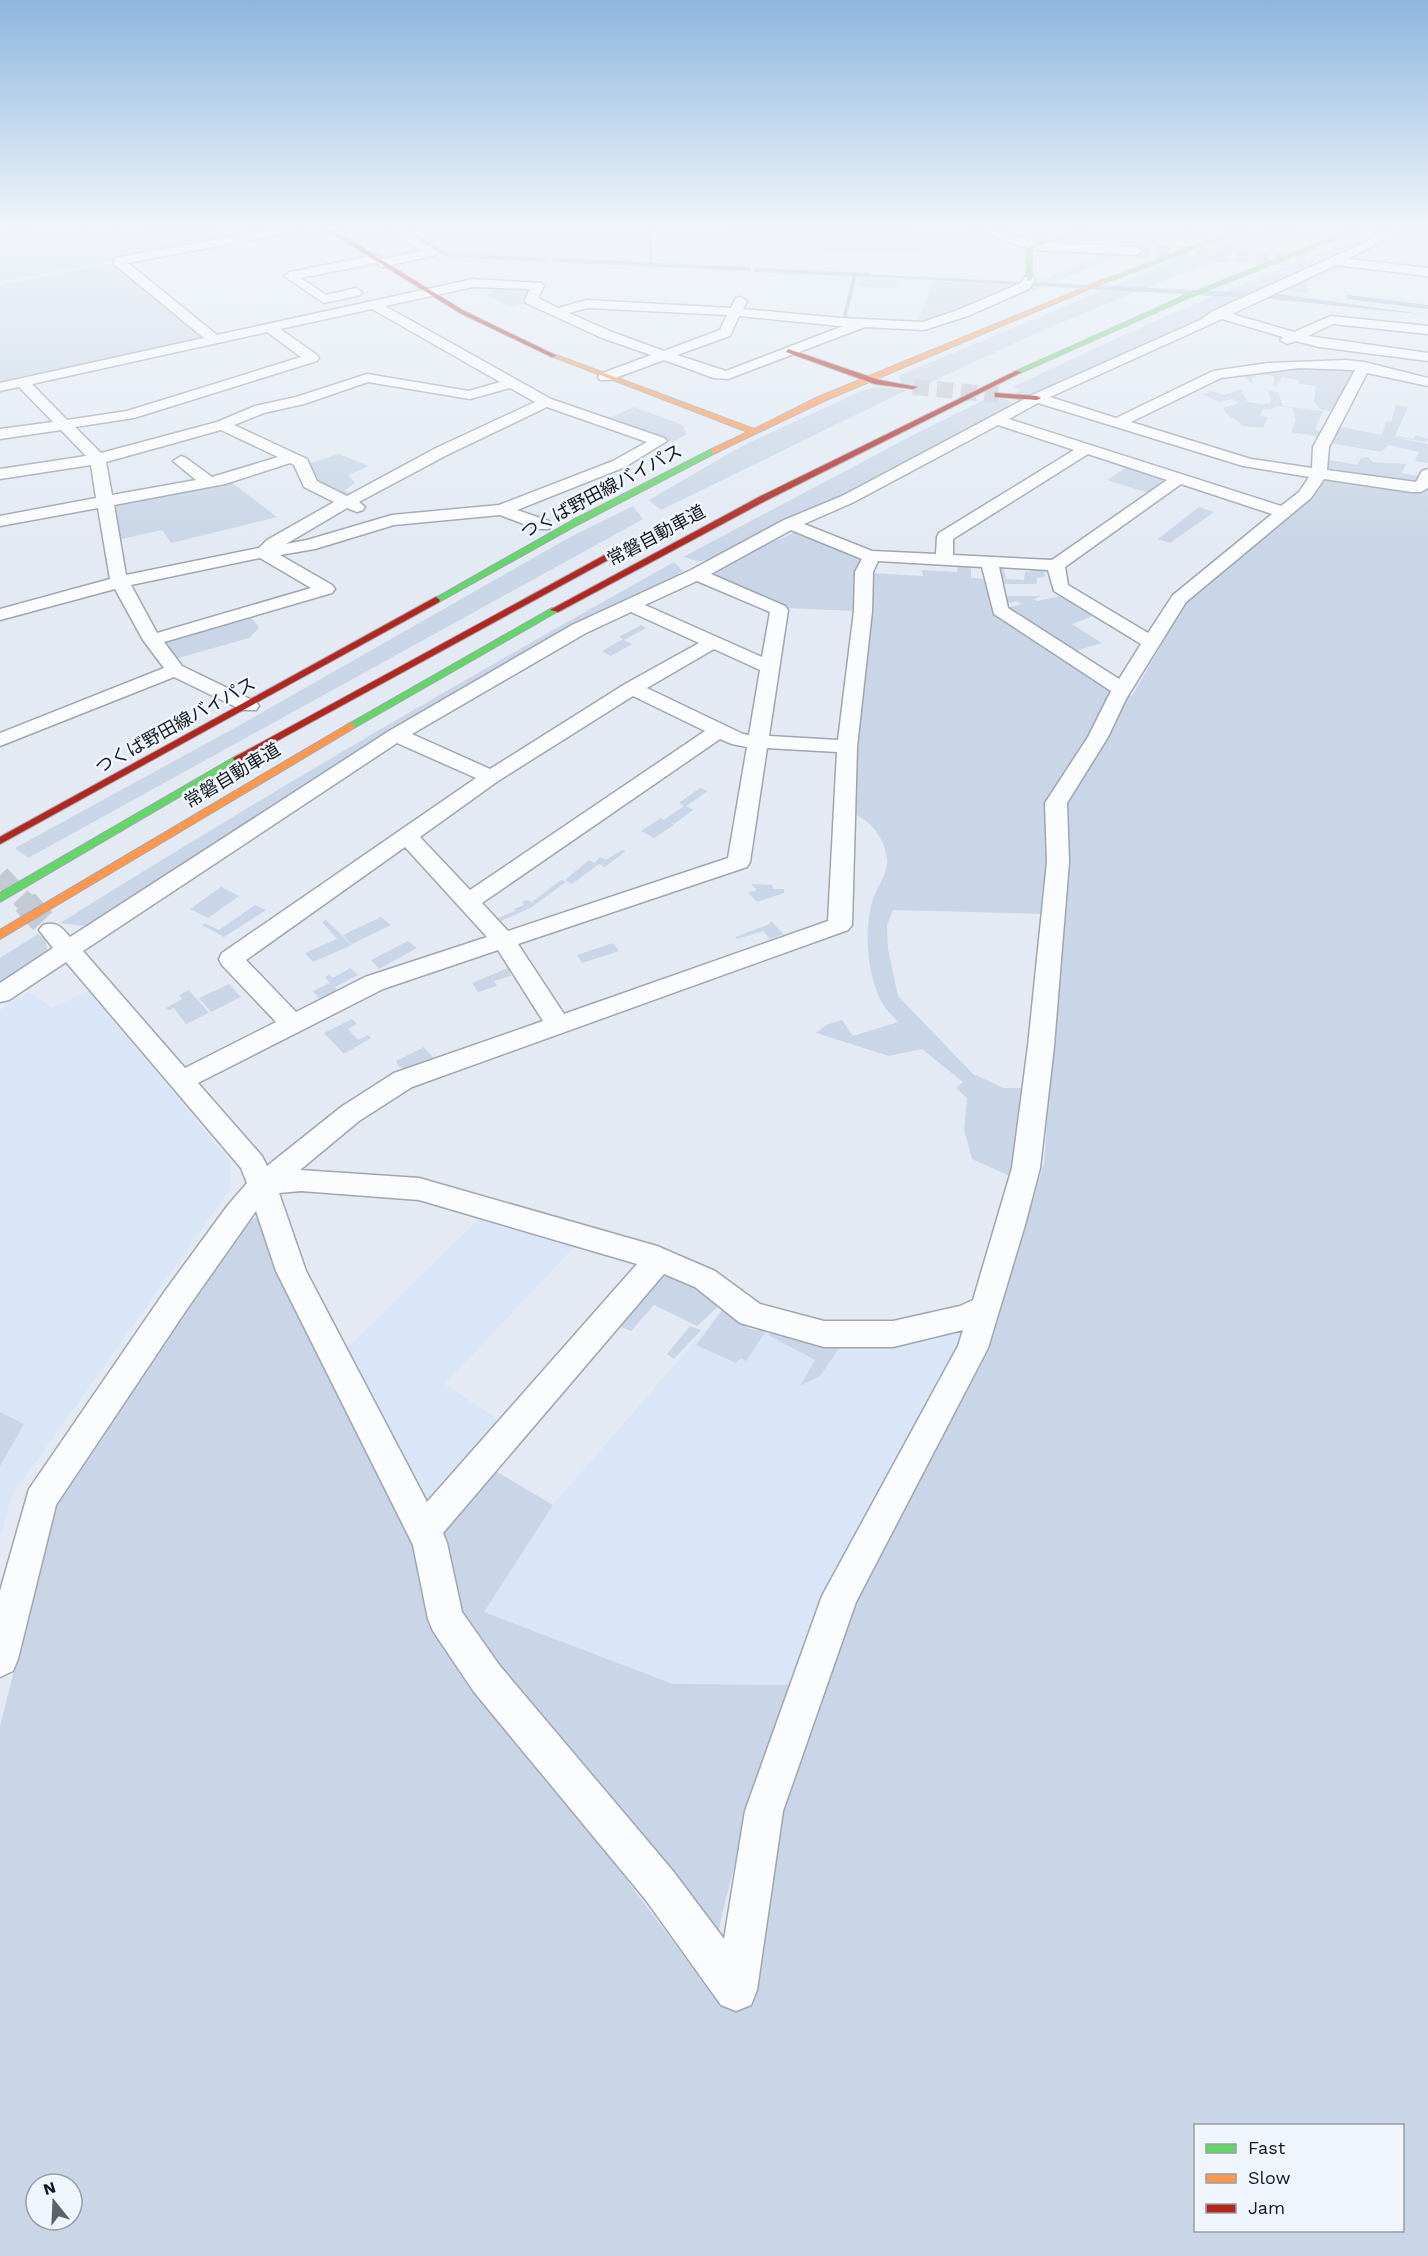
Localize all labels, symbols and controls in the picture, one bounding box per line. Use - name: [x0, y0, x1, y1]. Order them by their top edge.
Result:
- street label: つくば野田線バイパス: [517, 440, 685, 542]
- street label: 常磐自動車道: [603, 500, 709, 570]
- street label: つくば野田線バイパス: [91, 672, 259, 778]
- street label: 常磐自動車道: [180, 738, 284, 812]
- legend: [1194, 2124, 1404, 2232]
- text: Fast: [1248, 2137, 1286, 2158]
- text: Slow: [1248, 2167, 1291, 2188]
- north arrow: [24, 2172, 84, 2232]
- text: N: [41, 2177, 58, 2199]
- text: Jam: [1248, 2197, 1285, 2218]

